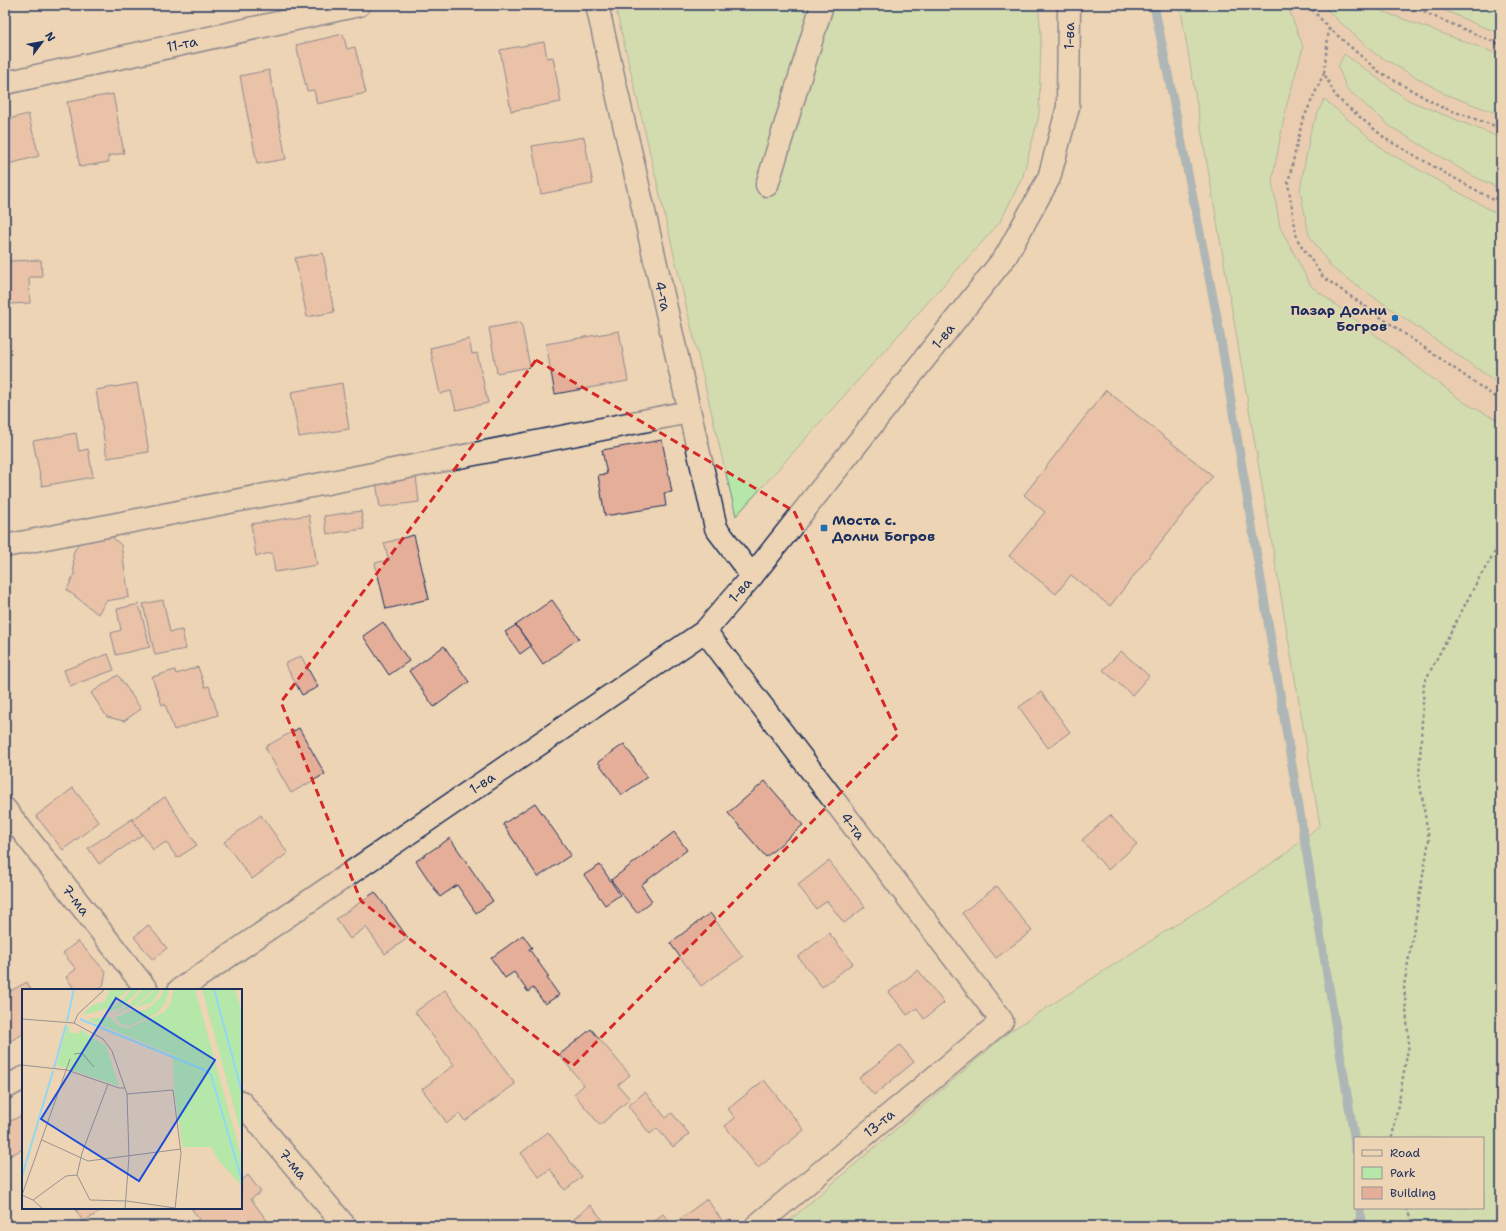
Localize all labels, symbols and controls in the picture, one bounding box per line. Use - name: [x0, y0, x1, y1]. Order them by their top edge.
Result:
- north arrow: [22, 22, 62, 62]
- street label: 1-ва: [1060, 22, 1078, 50]
- text: N: [41, 29, 59, 45]
- street label: 11-та: [165, 32, 199, 56]
- street label: 4-та: [651, 279, 675, 313]
- place label: Пазар Долни Богров: [1290, 301, 1387, 335]
- marker: Пазар Долни Богров: [1390, 313, 1400, 323]
- street label: 1-ва: [927, 319, 959, 352]
- place label: Моста с. Долни Богров: [832, 511, 935, 545]
- marker: Моста с. Долни Богров: [819, 523, 829, 533]
- street label: 1-ва: [724, 574, 756, 606]
- street label: 1-ва: [466, 768, 499, 798]
- street label: 4-та: [837, 809, 869, 844]
- street label: 7-ма: [58, 881, 94, 919]
- inset map: [22, 989, 242, 1209]
- street label: 13-та: [860, 1105, 898, 1141]
- legend: [1354, 1137, 1484, 1209]
- street label: 7-ма: [275, 1145, 311, 1183]
- text: Road: [1390, 1145, 1421, 1161]
- text: Park: [1390, 1165, 1416, 1181]
- text: Building: [1390, 1185, 1436, 1201]

